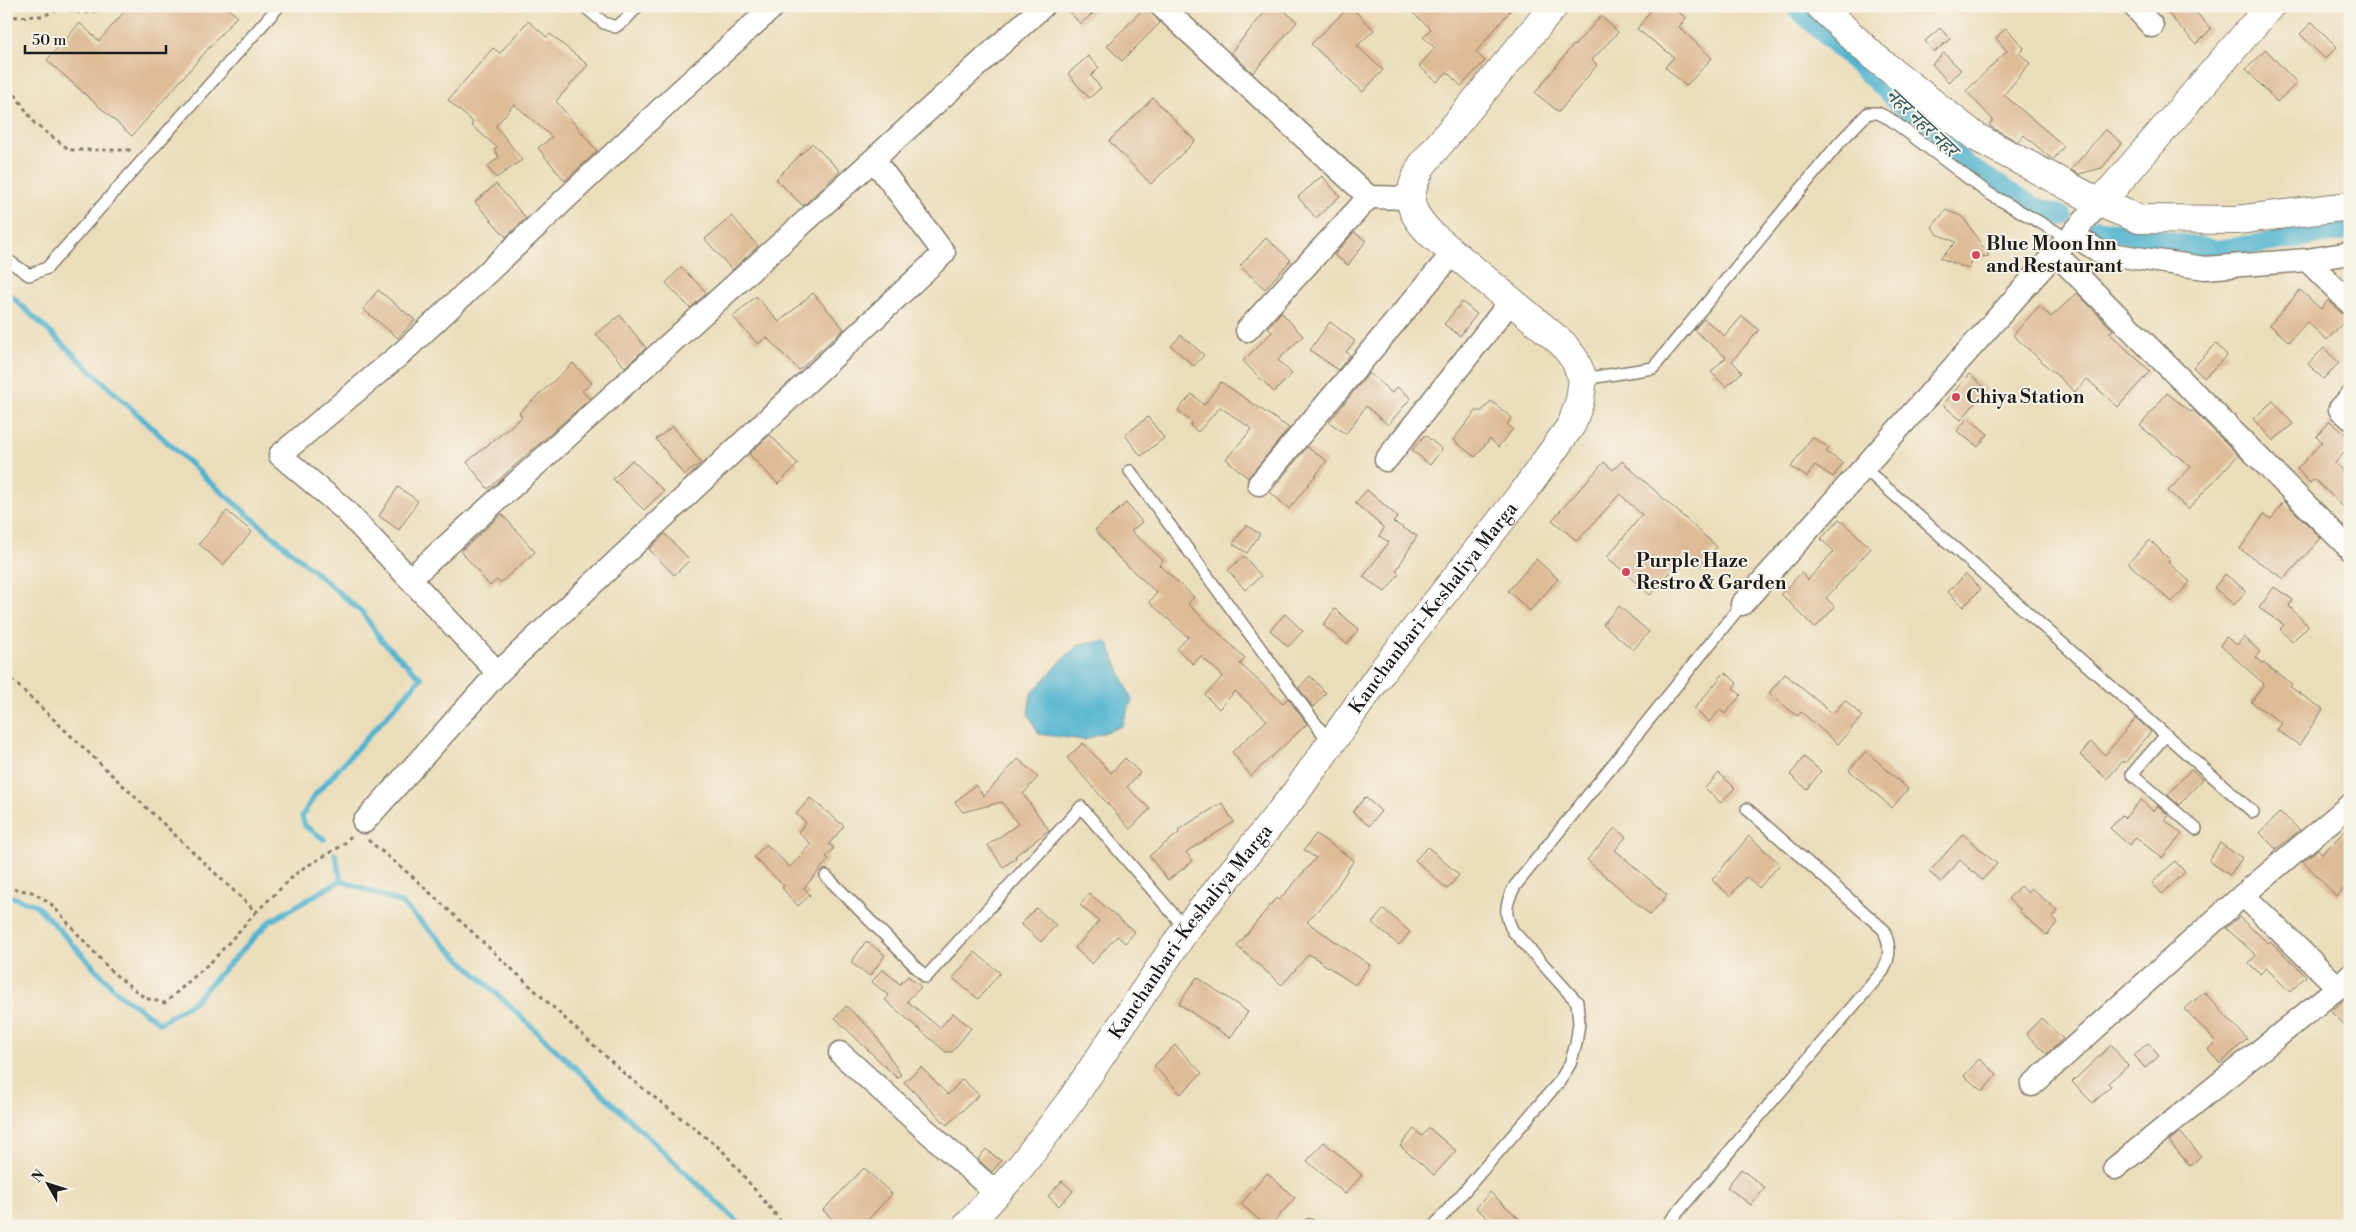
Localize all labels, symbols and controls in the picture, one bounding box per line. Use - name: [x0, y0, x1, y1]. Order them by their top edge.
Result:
- scale bar: [25, 22, 166, 54]
- text: 50 m: [32, 31, 66, 50]
- water label: नहर नहर नहर: [1880, 83, 1966, 166]
- place label: Blue Moon Inn and Restaurant: [1986, 232, 2123, 278]
- marker: Blue Moon Inn and Restaurant: [1970, 249, 1982, 261]
- place label: Chiya Station: [1966, 385, 2085, 409]
- marker: Chiya Station: [1950, 391, 1962, 403]
- street label: Kanchanbari-Keshaliya Marga: [1344, 497, 1523, 718]
- place label: Purple Haze Restro & Garden: [1636, 549, 1787, 595]
- marker: Purple Haze Restro & Garden: [1620, 566, 1632, 578]
- street label: Kanchanbari-Keshaliya Marga: [1103, 819, 1278, 1044]
- north arrow: [22, 1160, 72, 1210]
- text: N: [28, 1166, 49, 1186]

